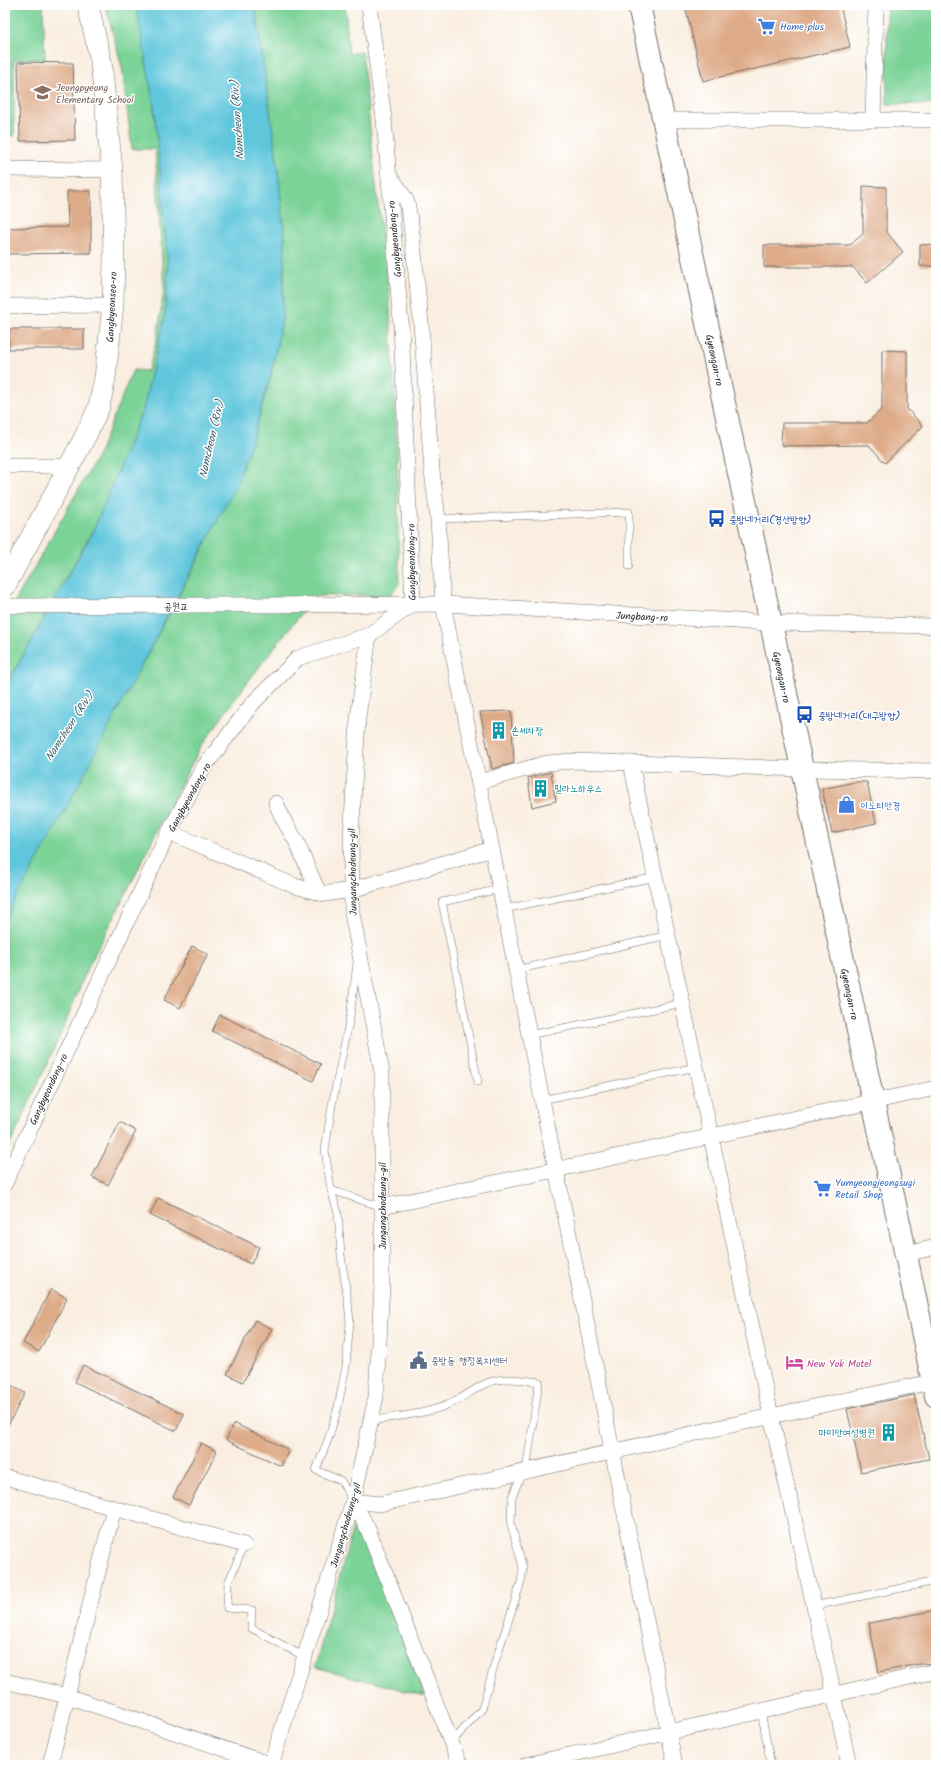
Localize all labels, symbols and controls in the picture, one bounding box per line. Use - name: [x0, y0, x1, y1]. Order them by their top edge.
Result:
- supermarket icon: Home plus: [757, 16, 777, 36]
- place label: Home plus: [780, 19, 825, 35]
- water label: Namcheon (Riv.): [226, 78, 250, 160]
- place label: Jeongpyeong Elementary School: [56, 80, 134, 108]
- school or university icon: Jeongpyeong Elementary School: [33, 83, 53, 103]
- street label: Gangbyeondong-ro: [384, 199, 406, 278]
- street label: Gangbyeonseo-ro: [102, 271, 122, 343]
- street label: Gyeongan-ro: [701, 333, 727, 388]
- water label: Namcheon (Riv.): [194, 397, 230, 480]
- bus stop icon: 중방네거리(경산방향): [706, 509, 726, 529]
- place label: 중방네거리(경산방향): [729, 512, 811, 528]
- street label: Gangbyeondong-ro: [403, 523, 421, 601]
- street label: 공원교: [164, 599, 188, 615]
- street label: Jungbang-ro: [616, 608, 669, 626]
- street label: Gyeongan-ro: [768, 650, 794, 705]
- water label: Namcheon (Riv.): [41, 687, 100, 765]
- bus stop icon: 중방네거리(대구방향): [795, 705, 815, 725]
- place label: 중방네거리(대구방향): [818, 708, 900, 724]
- building icon: 손세차장: [488, 720, 508, 740]
- place label: 손세차장: [511, 723, 543, 739]
- street label: Gangbyeondong-ro: [164, 759, 216, 835]
- building icon: 밀라노하우스: [531, 778, 551, 798]
- place label: 밀라노하우스: [554, 781, 602, 797]
- shop icon: 이노티안경: [837, 795, 857, 815]
- place label: 이노티안경: [860, 798, 900, 814]
- street label: Jungangchodeung-gil: [344, 828, 362, 916]
- street label: Gyeongan-ro: [836, 967, 862, 1022]
- street label: Gangbyeondong-ro: [25, 1051, 73, 1128]
- street label: Jungangchodeung-gil: [375, 1162, 391, 1250]
- place label: Yumyeongjeongsugi Retail Shop: [835, 1175, 916, 1203]
- supermarket icon: Yumyeongjeongsugi Retail Shop: [812, 1178, 832, 1198]
- public building icon: 중방동 행정복지센터: [408, 1350, 428, 1370]
- place label: 중방동 행정복지센터: [431, 1353, 507, 1369]
- hotel icon: New Yok Motel: [784, 1353, 804, 1373]
- place label: New Yok Motel: [807, 1356, 872, 1372]
- building icon: 마미안여성병원: [878, 1422, 898, 1442]
- place label: 마미안여성병원: [819, 1425, 875, 1441]
- street label: Jungangchodeung-gil: [326, 1481, 366, 1569]

